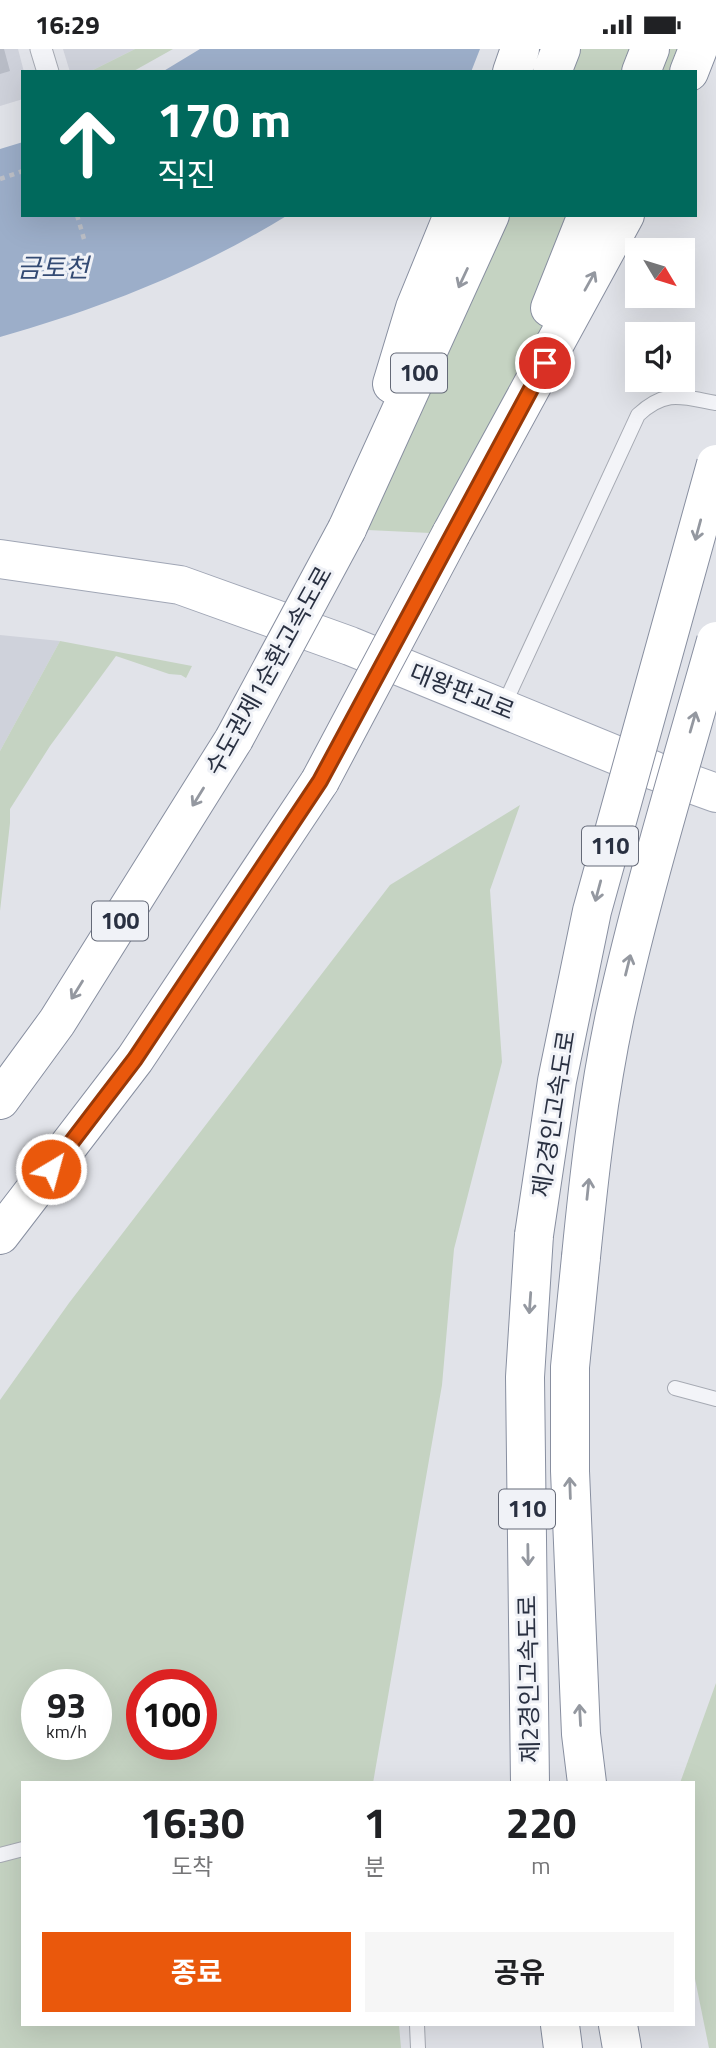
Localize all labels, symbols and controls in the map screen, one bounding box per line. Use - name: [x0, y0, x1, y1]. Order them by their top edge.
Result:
- text: 16:29: [35, 5, 100, 44]
- text: 170 m: [157, 81, 291, 156]
- icon: ahead: [42, 98, 133, 189]
- text: 직진: [157, 150, 216, 198]
- north arrow: [625, 238, 695, 308]
- map controls: [625, 238, 695, 392]
- water label: 금토천: [17, 248, 92, 287]
- one-way arrow: [456, 267, 469, 288]
- one-way arrow: [584, 271, 597, 292]
- button: sound: [625, 322, 695, 392]
- pin: [515, 333, 575, 393]
- icon: arrive: [526, 344, 564, 382]
- road number: 100: [391, 353, 447, 393]
- one-way arrow: [691, 518, 704, 541]
- street label: 수도권제1순환고속도로: [196, 559, 341, 782]
- street label: 대왕판교로: [404, 654, 520, 728]
- one-way arrow: [688, 711, 701, 733]
- one-way arrow: [190, 787, 205, 806]
- road number: 110: [582, 827, 638, 866]
- one-way arrow: [591, 879, 604, 902]
- road number: 100: [92, 901, 148, 941]
- one-way arrow: [622, 954, 635, 977]
- one-way arrow: [70, 979, 84, 999]
- street label: 제2경인고속도로: [522, 1028, 584, 1200]
- position arrow: [14, 1132, 88, 1206]
- one-way arrow: [582, 1178, 595, 1201]
- one-way arrow: [523, 1291, 536, 1314]
- one-way arrow: [564, 1477, 577, 1500]
- road number: 110: [499, 1490, 555, 1529]
- one-way arrow: [521, 1543, 535, 1566]
- street label: 제2경인고속도로: [509, 1595, 547, 1763]
- speed limit sign: 100: [126, 1669, 217, 1760]
- text: 93: [47, 1678, 86, 1732]
- one-way arrow: [574, 1704, 587, 1727]
- text: km/h: [46, 1718, 87, 1745]
- text: 16:30: [140, 1790, 245, 1854]
- text: 1: [363, 1790, 387, 1854]
- text: 220: [506, 1790, 576, 1854]
- text: m: [531, 1848, 551, 1883]
- text: 도착: [171, 1849, 213, 1884]
- text: 분: [365, 1849, 386, 1884]
- button: 종료: [42, 1932, 351, 2012]
- button: 공유: [365, 1932, 674, 2012]

